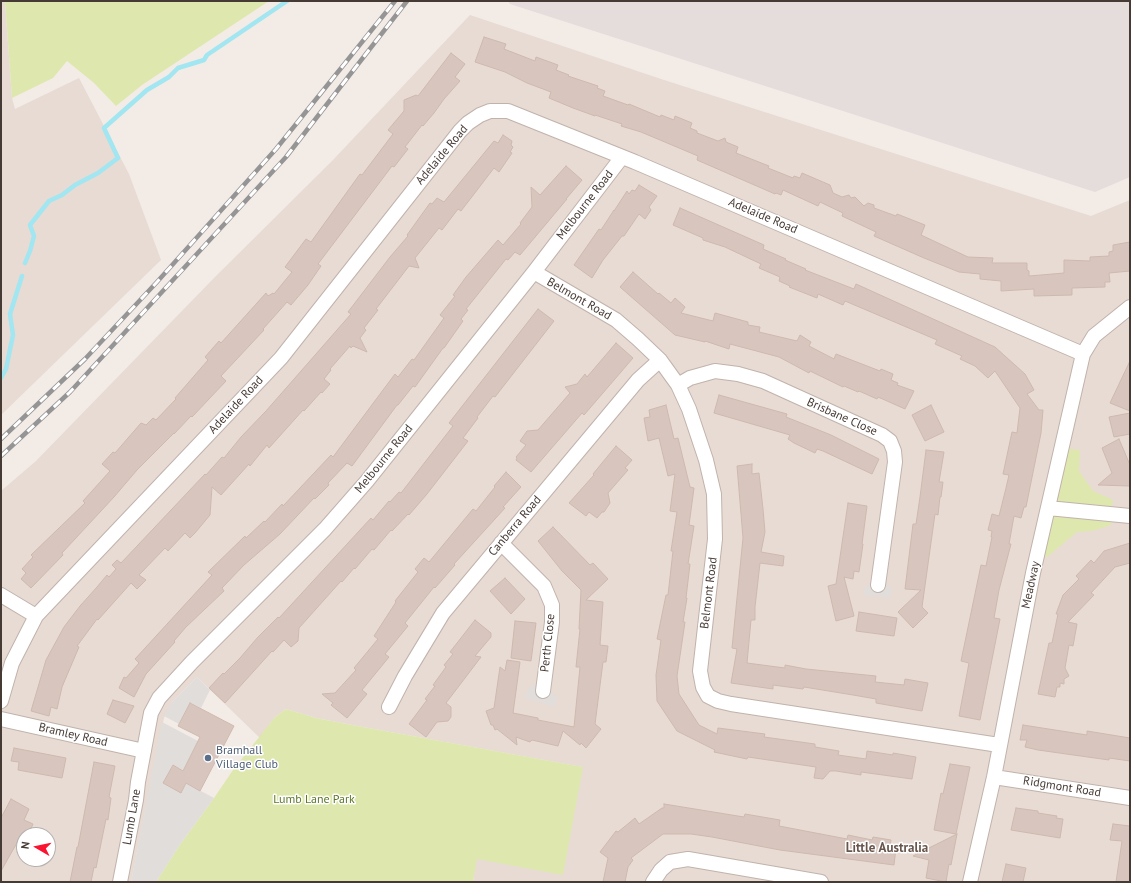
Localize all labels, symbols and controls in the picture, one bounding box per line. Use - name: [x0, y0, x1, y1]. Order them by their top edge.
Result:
- street label: Adelaide Road: [413, 122, 471, 188]
- street label: Melbourne Road: [554, 168, 616, 242]
- street label: Adelaide Road: [726, 195, 800, 237]
- street label: Belmont Road: [544, 275, 614, 323]
- street label: Adelaide Road: [206, 373, 266, 437]
- street label: Brisbane Close: [805, 395, 879, 439]
- street label: Melbourne Road: [352, 422, 416, 496]
- street label: Canberra Road: [486, 493, 544, 559]
- street label: Belmont Road: [697, 556, 721, 630]
- street label: Meadway: [1019, 560, 1043, 610]
- street label: Perth Close: [538, 613, 558, 673]
- street label: Bramley Road: [37, 720, 109, 750]
- place label: Bramhall Village Club: [216, 744, 278, 772]
- marker: Bramhall Village Club: [203, 753, 213, 763]
- street label: Ridgmont Road: [1022, 774, 1102, 800]
- street label: Lumb Lane: [120, 788, 144, 846]
- park label: Lumb Lane Park: [273, 793, 355, 807]
- north arrow: [16, 827, 56, 867]
- district label: Little Australia: [846, 840, 928, 856]
- text: N: [18, 841, 33, 850]

